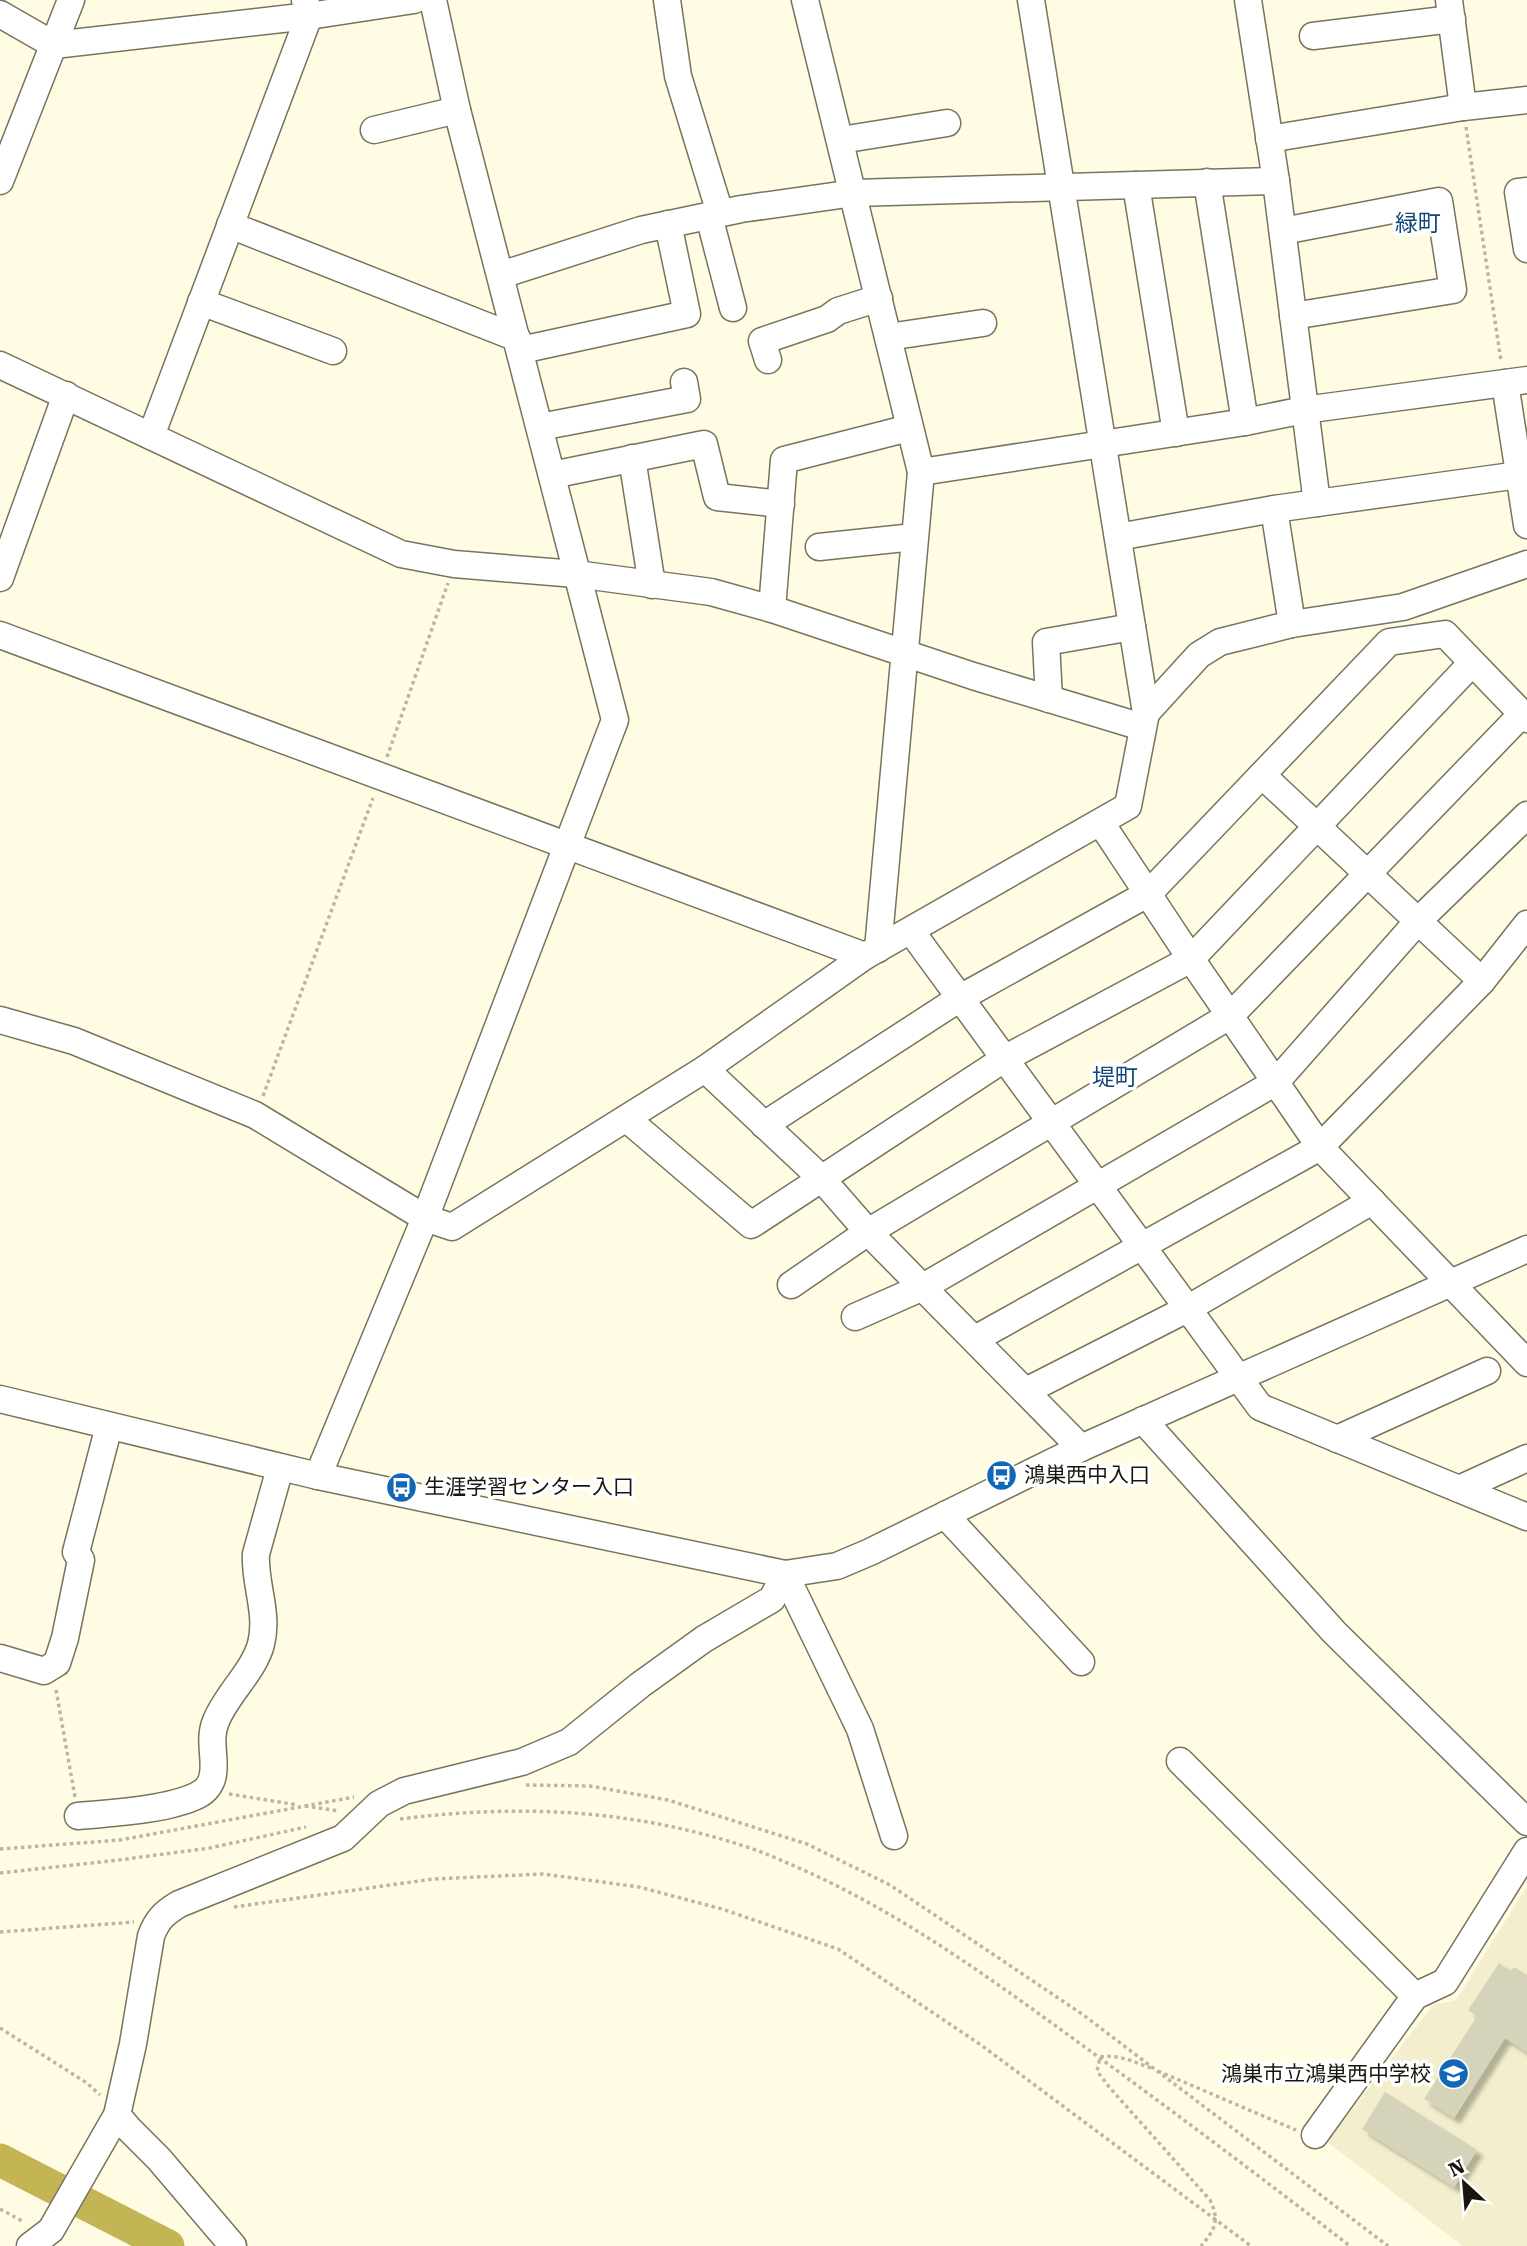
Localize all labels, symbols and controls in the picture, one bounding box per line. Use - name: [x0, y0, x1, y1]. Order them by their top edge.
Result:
- district label: 緑町: [1395, 210, 1441, 237]
- district label: 堤町: [1092, 1064, 1138, 1091]
- bus stop icon: 鴻巣西中入口: [984, 1458, 1018, 1492]
- place label: 鴻巣西中入口: [1024, 1463, 1150, 1487]
- bus stop icon: 生涯学習センター入口: [384, 1470, 418, 1504]
- place label: 生涯学習センター入口: [424, 1475, 634, 1499]
- school or university icon: 鴻巣市立鴻巣西中学校: [1437, 2057, 1471, 2091]
- place label: 鴻巣市立鴻巣西中学校: [1221, 2062, 1431, 2086]
- north arrow: [1429, 2148, 1499, 2218]
- text: N: [1445, 2154, 1469, 2182]

